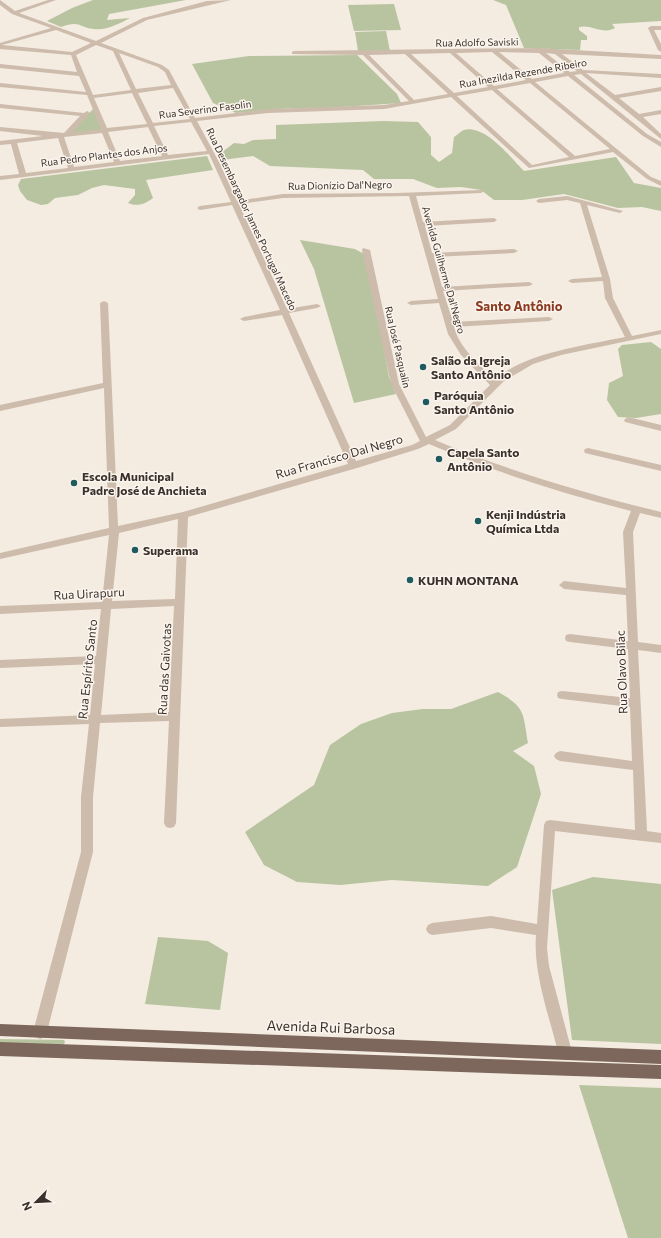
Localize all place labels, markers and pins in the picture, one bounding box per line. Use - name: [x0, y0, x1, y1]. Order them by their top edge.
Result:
- place label: Salão da Igreja Santo Antônio: [431, 353, 511, 381]
- marker: Salão da Igreja Santo Antônio: [418, 362, 428, 372]
- place label: Paróquia Santo Antônio: [434, 388, 514, 416]
- marker: Paróquia Santo Antônio: [421, 397, 431, 407]
- place label: Capela Santo Antônio: [447, 445, 520, 473]
- marker: Capela Santo Antônio: [434, 454, 444, 464]
- place label: Escola Municipal Padre José de Anchieta: [82, 469, 207, 498]
- marker: Escola Municipal Padre José de Anchieta: [69, 478, 79, 488]
- place label: Kenji Indústria Química Ltda: [486, 507, 566, 535]
- marker: Kenji Indústria Química Ltda: [473, 516, 483, 526]
- place label: Superama: [143, 543, 198, 557]
- marker: Superama: [130, 545, 140, 555]
- place label: KUHN MONTANA: [418, 573, 519, 587]
- marker: KUHN MONTANA: [405, 575, 415, 585]

